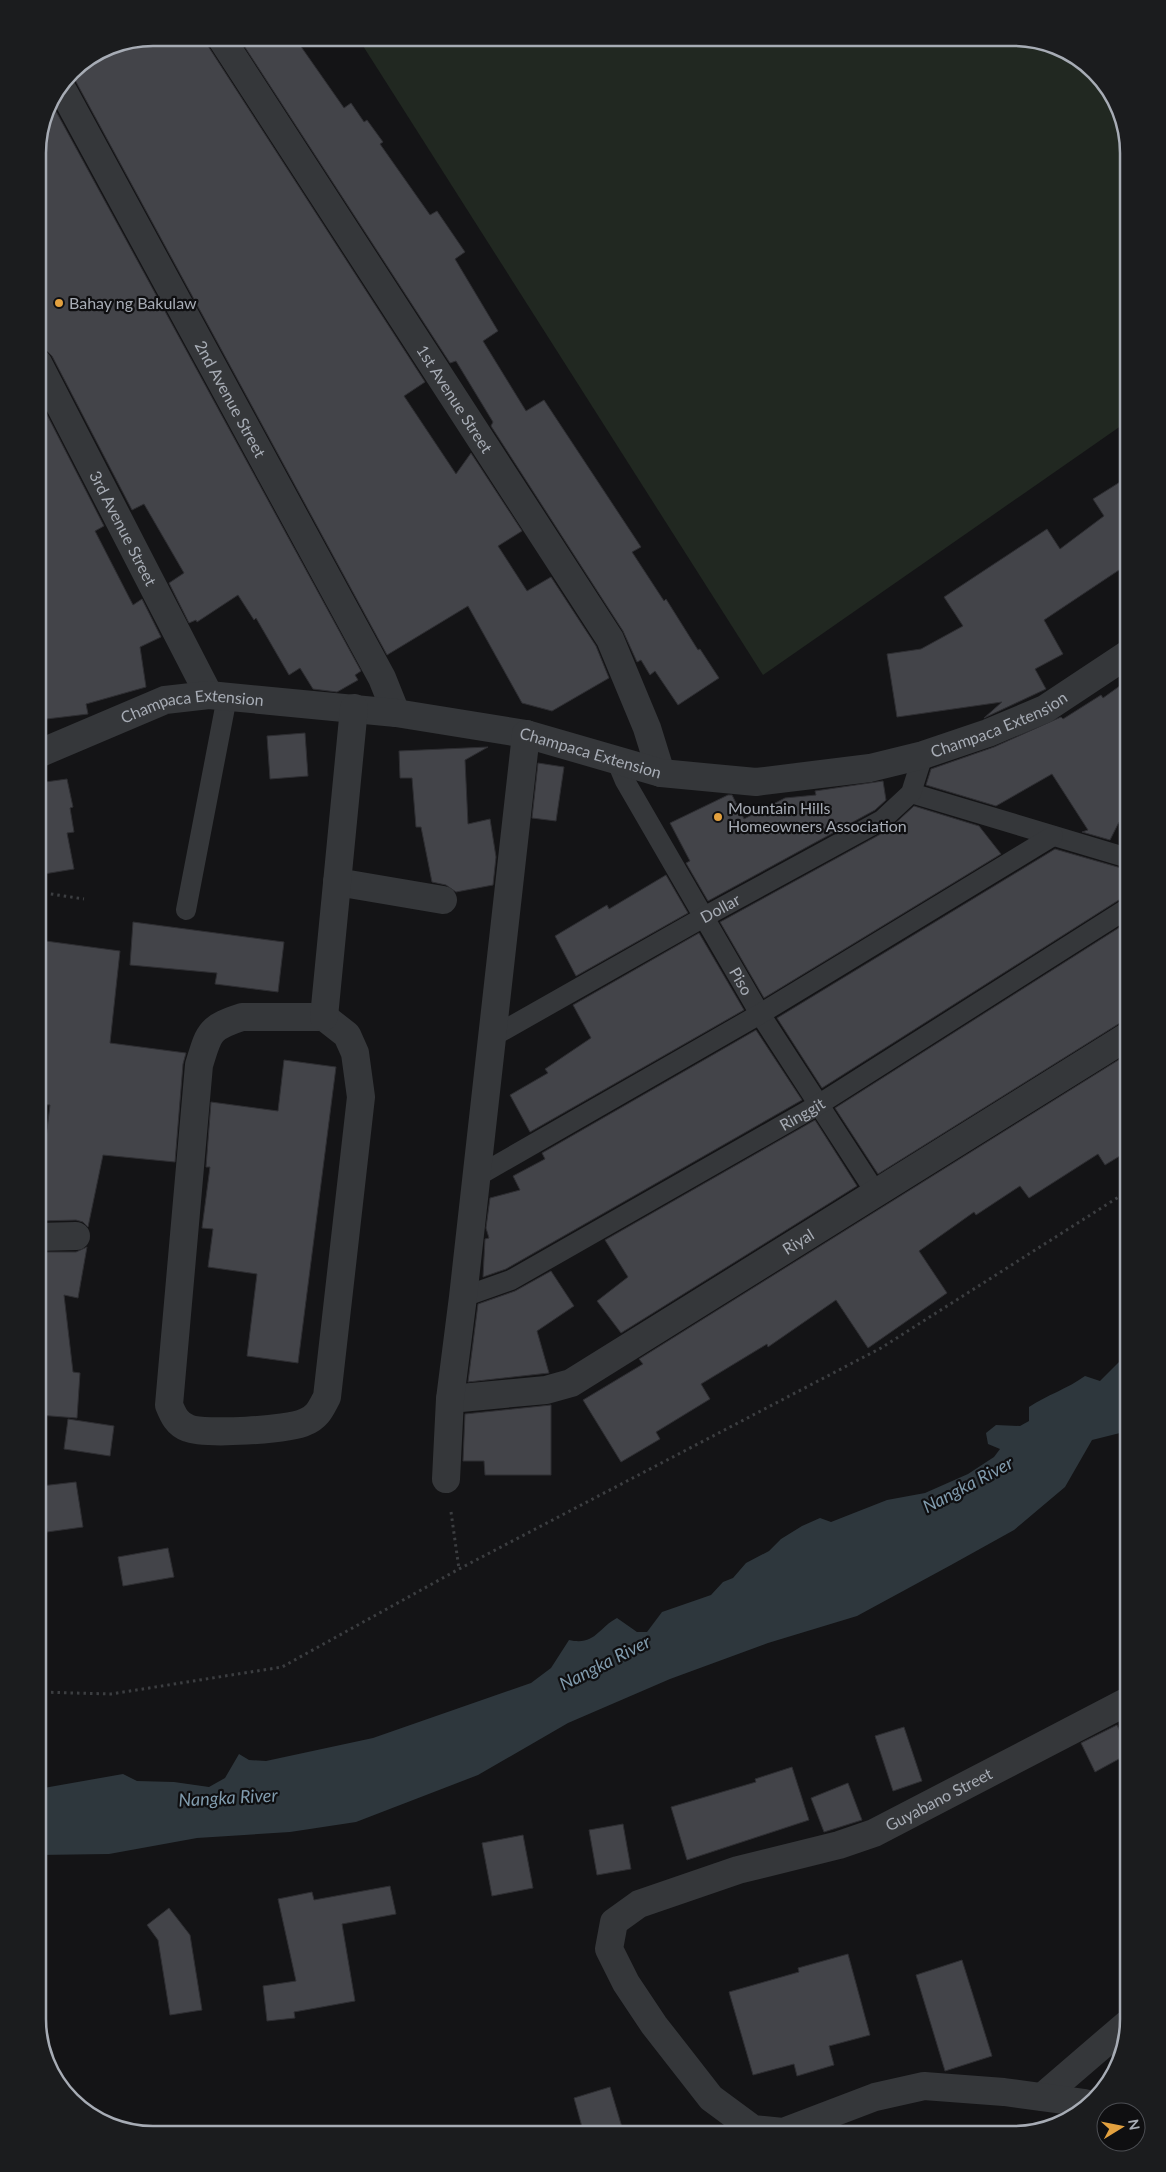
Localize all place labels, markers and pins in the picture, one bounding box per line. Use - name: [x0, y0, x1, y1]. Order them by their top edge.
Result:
- place label: Bahay ng Bakulaw: [69, 293, 197, 312]
- marker: Bahay ng Bakulaw: [53, 297, 65, 309]
- place label: Mountain Hills Homeowners Association: [728, 798, 907, 835]
- marker: Mountain Hills Homeowners Association: [712, 811, 724, 823]

